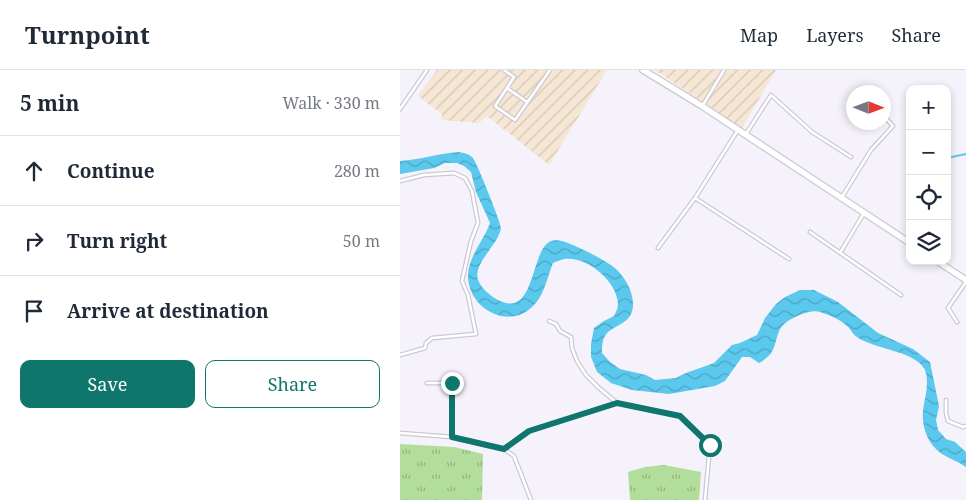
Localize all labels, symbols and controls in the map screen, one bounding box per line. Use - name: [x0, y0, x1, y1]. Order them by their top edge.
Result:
- text: Turnpoint: [25, 18, 150, 51]
- text: Map: [740, 23, 778, 47]
- text: Layers: [806, 23, 864, 47]
- text: Share: [892, 23, 941, 47]
- north arrow: [846, 85, 891, 130]
- map controls: [906, 85, 951, 265]
- button: +: [906, 85, 951, 130]
- text: 5 min: [20, 89, 79, 117]
- text: Walk · 330 m: [283, 92, 380, 114]
- button: −: [906, 130, 951, 175]
- icon: ahead: [20, 157, 48, 185]
- text: Continue: [67, 158, 155, 184]
- text: 280 m: [334, 160, 380, 182]
- button: locate: [906, 175, 951, 220]
- button: layers: [906, 220, 951, 265]
- icon: right: [20, 227, 48, 255]
- text: Turn right: [67, 228, 167, 254]
- text: 50 m: [343, 230, 380, 252]
- icon: arrive: [20, 297, 48, 325]
- text: Arrive at destination: [67, 298, 269, 324]
- button: Save: [20, 360, 195, 408]
- button: Share: [205, 360, 380, 408]
- route end: [441, 372, 464, 395]
- route start: [699, 434, 722, 457]

